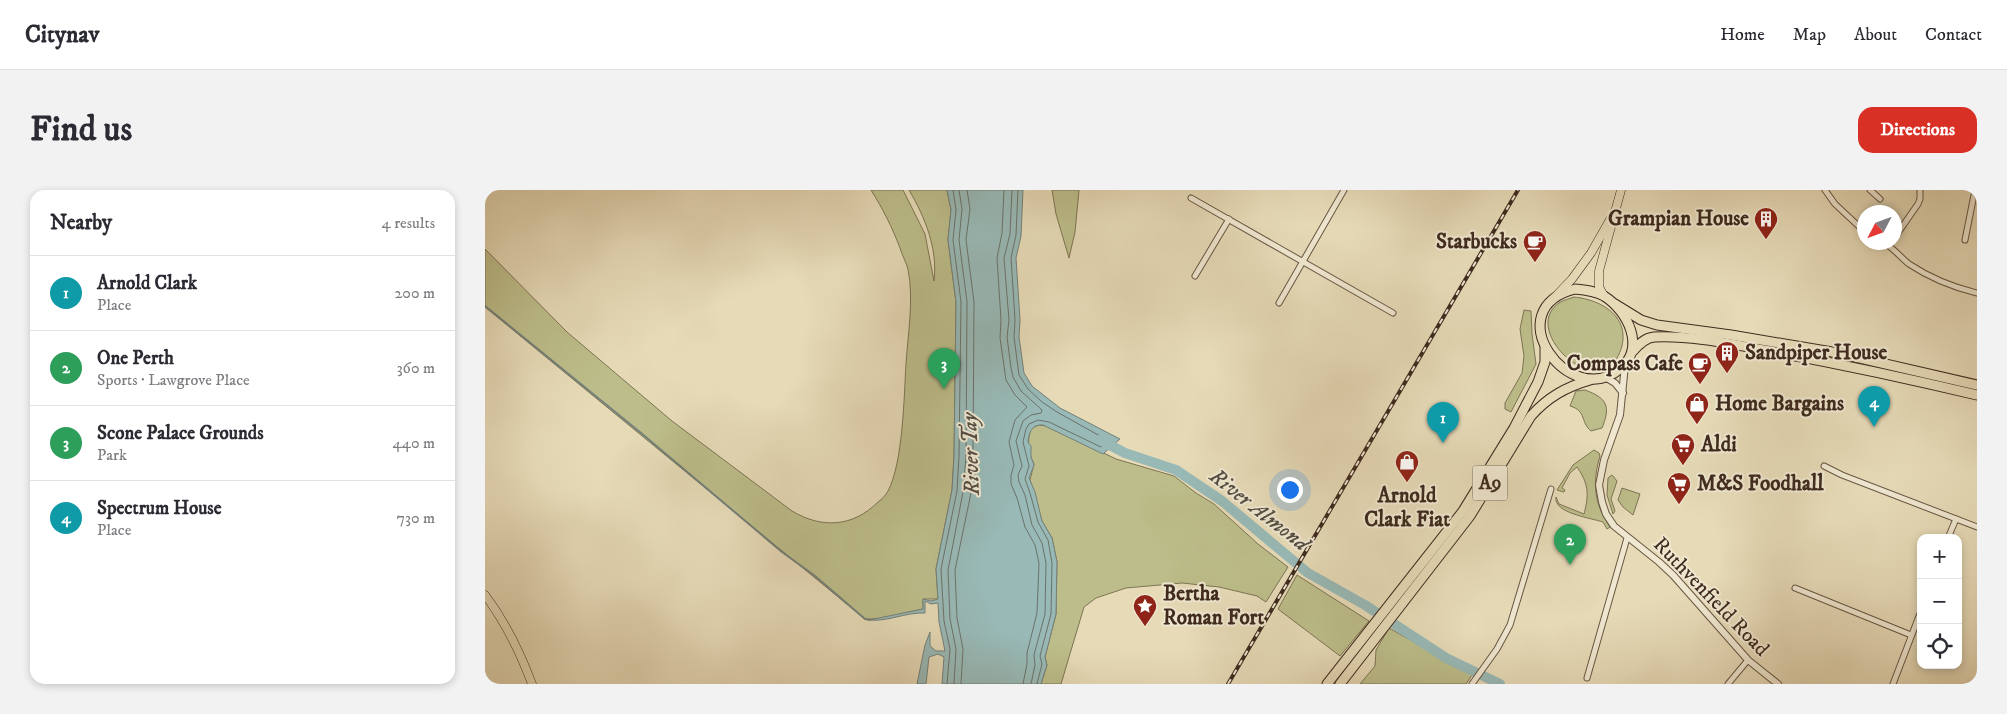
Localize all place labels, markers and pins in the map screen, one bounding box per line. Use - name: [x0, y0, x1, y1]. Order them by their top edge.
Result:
- place label: Grampian House: [1608, 206, 1749, 232]
- building icon: Grampian House: [1753, 206, 1779, 240]
- place label: Starbucks: [1436, 229, 1517, 255]
- cafe icon: Starbucks: [1522, 229, 1548, 263]
- building icon: Sandpiper House: [1714, 340, 1740, 374]
- place label: Sandpiper House: [1745, 340, 1888, 366]
- pin: 3: [928, 348, 960, 389]
- place label: Compass Cafe: [1567, 351, 1683, 377]
- cafe icon: Compass Cafe: [1687, 351, 1713, 385]
- pin: 4: [1858, 386, 1890, 427]
- shop icon: Home Bargains: [1684, 391, 1710, 425]
- place label: Home Bargains: [1715, 391, 1844, 417]
- pin: 1: [1427, 402, 1459, 443]
- supermarket icon: Aldi: [1670, 432, 1696, 466]
- place label: Aldi: [1700, 432, 1737, 458]
- shop icon: Arnold Clark Fiat: [1394, 449, 1420, 483]
- supermarket icon: M&S Foodhall: [1666, 471, 1692, 505]
- place label: M&S Foodhall: [1697, 471, 1824, 497]
- place label: Arnold Clark Fiat: [1364, 483, 1450, 533]
- pin: 2: [1554, 524, 1586, 565]
- place label: Bertha Roman Fort: [1163, 581, 1264, 631]
- place icon: Bertha Roman Fort: [1132, 593, 1158, 627]

